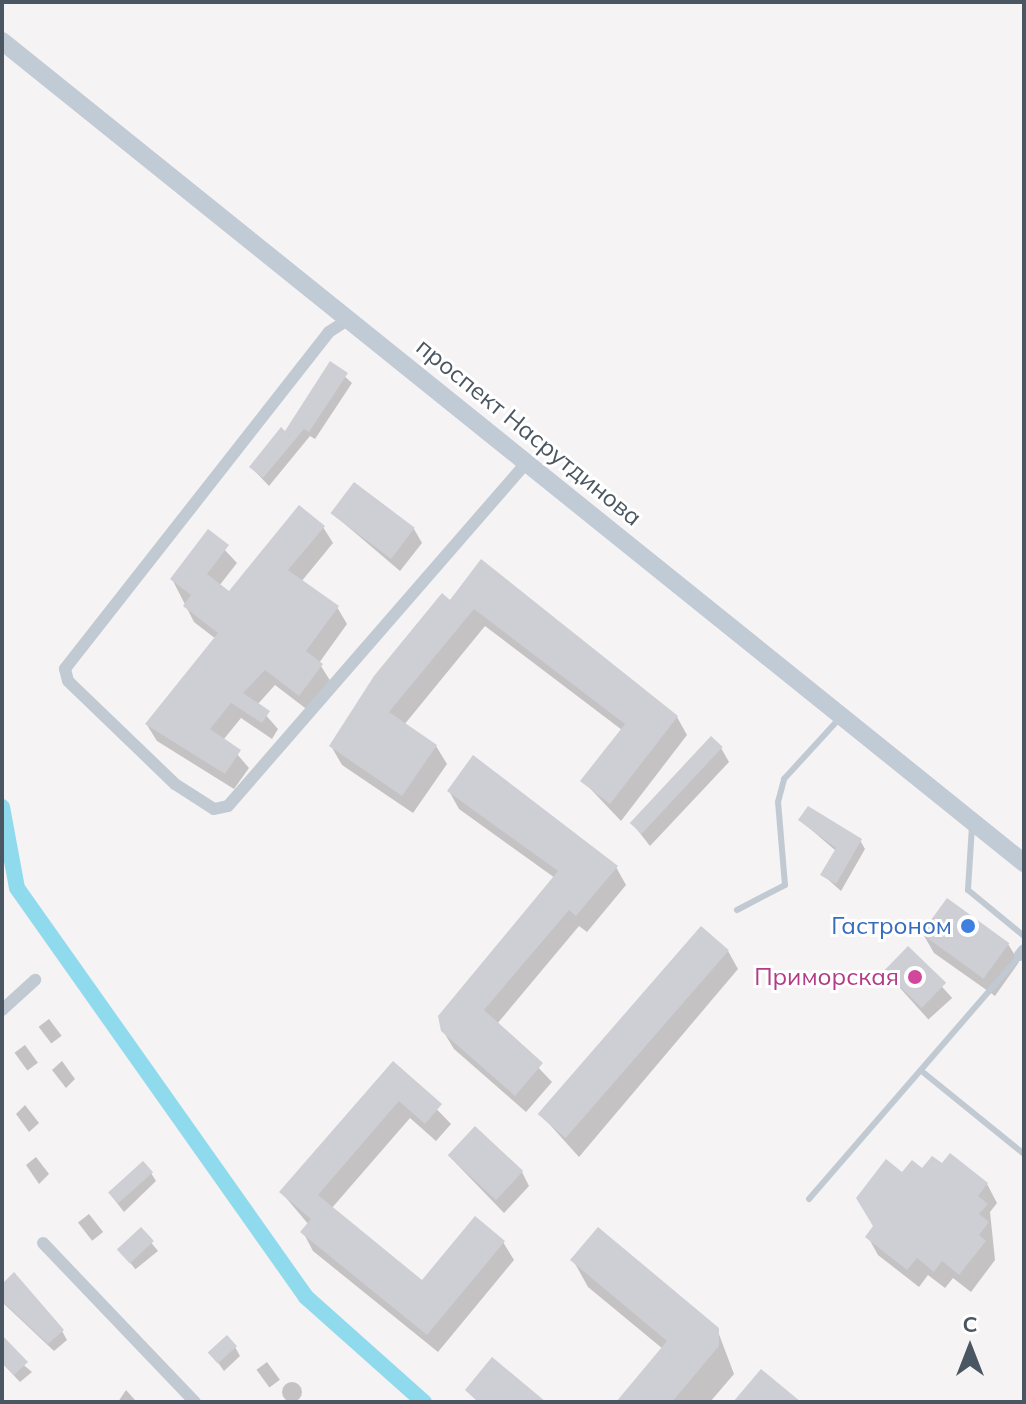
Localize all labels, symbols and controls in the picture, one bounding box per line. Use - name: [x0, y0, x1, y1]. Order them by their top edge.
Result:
- street label: проспект Насрутдинова: [411, 332, 647, 532]
- place label: Гастроном: [831, 912, 952, 940]
- marker: Гастроном: [959, 917, 977, 935]
- place label: Приморская: [754, 963, 899, 991]
- marker: Приморская: [906, 968, 924, 986]
- north arrow: [930, 1308, 1010, 1388]
- text: С: [962, 1310, 978, 1338]

